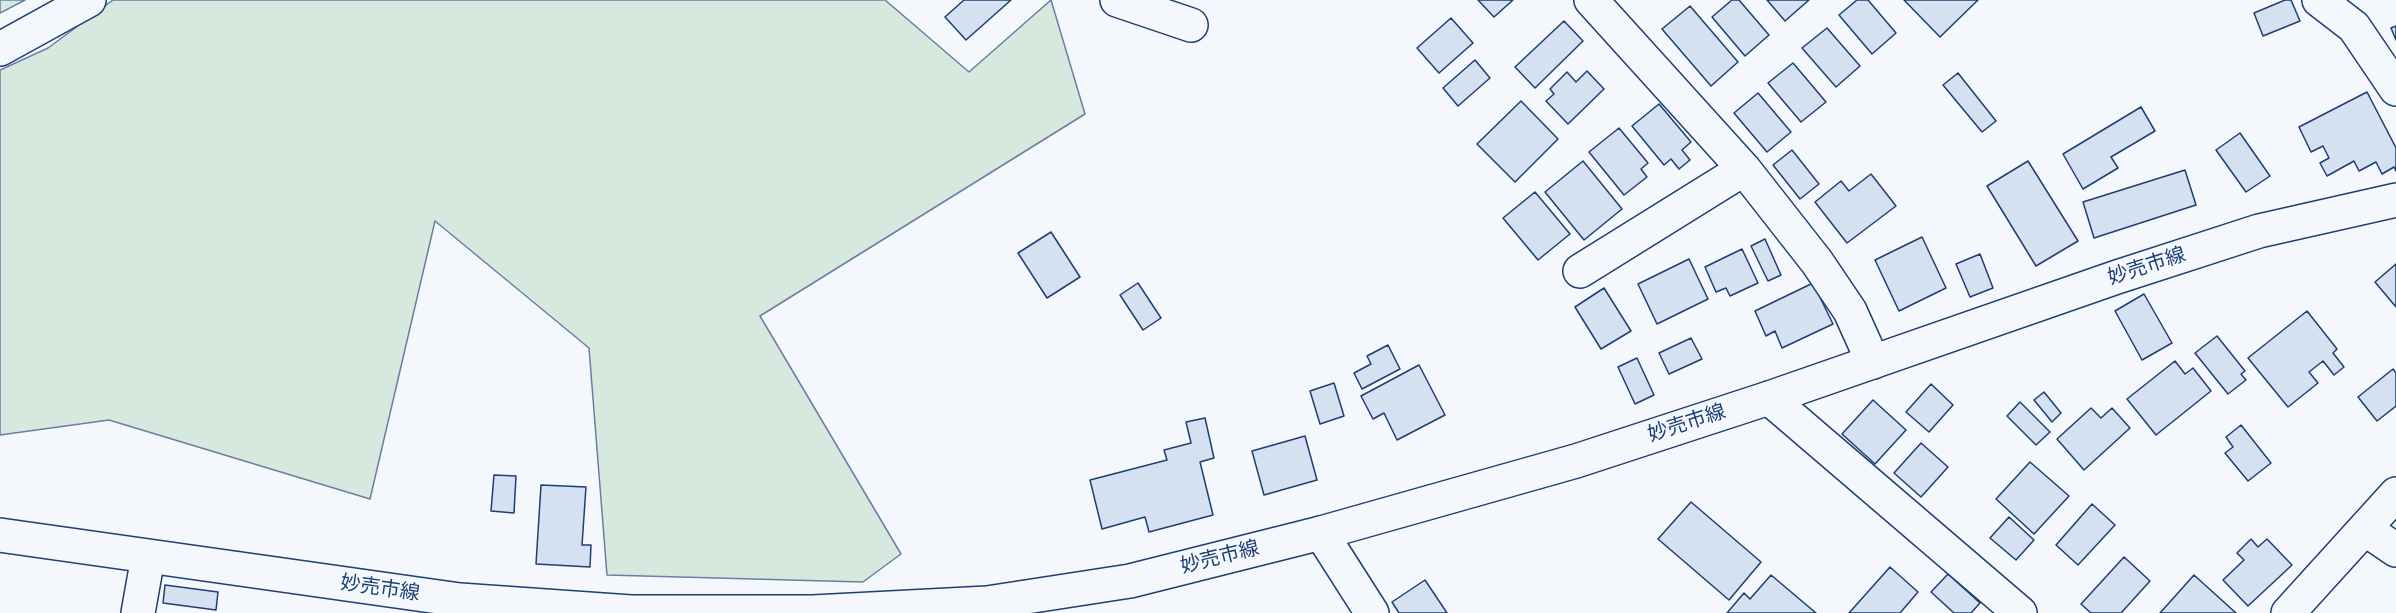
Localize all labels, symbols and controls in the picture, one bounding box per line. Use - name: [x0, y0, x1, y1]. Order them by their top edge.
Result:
- street label: 妙売市線: [2105, 243, 2189, 291]
- street label: 妙売市線: [1645, 400, 1729, 448]
- street label: 妙売市線: [1178, 537, 1262, 579]
- street label: 妙売市線: [339, 572, 421, 606]

